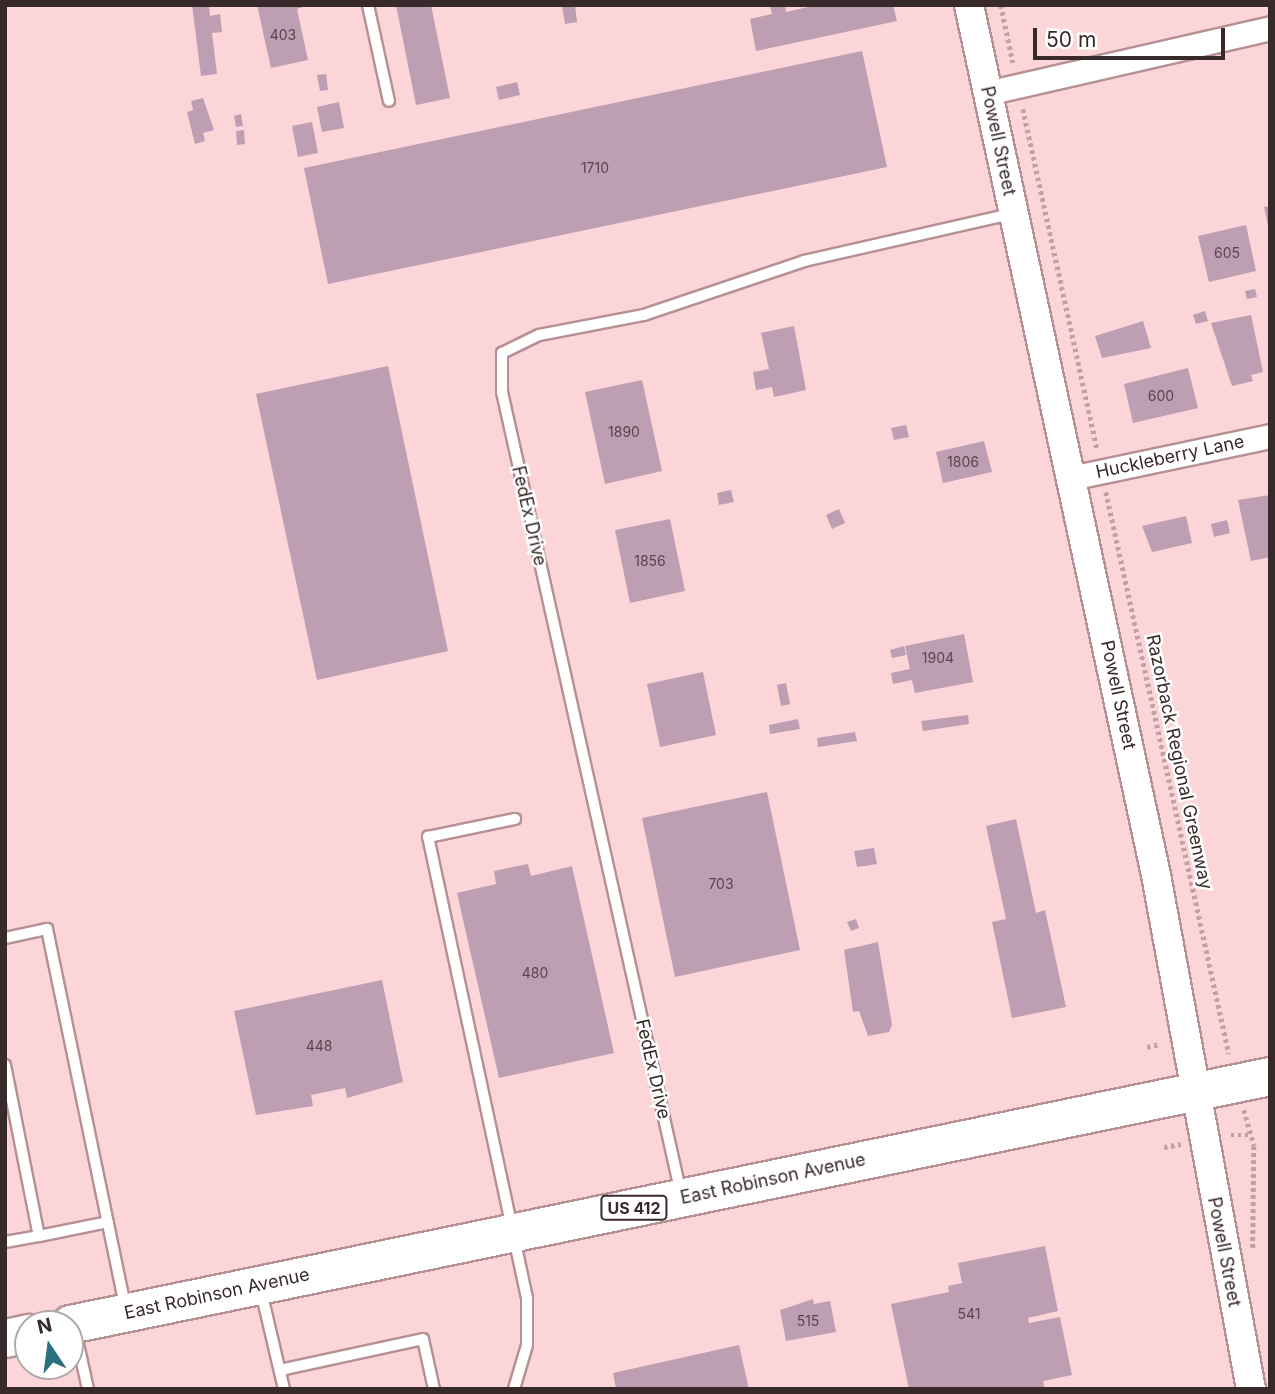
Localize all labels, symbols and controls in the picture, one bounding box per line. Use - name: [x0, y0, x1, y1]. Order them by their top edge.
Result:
- scale bar: [1037, 14, 1230, 58]
- house number: 403: [270, 27, 296, 43]
- text: 50 m: [1046, 27, 1096, 52]
- street label: Powell Street: [976, 84, 1020, 198]
- house number: 1710: [581, 160, 609, 176]
- house number: 605: [1214, 245, 1240, 261]
- house number: 600: [1148, 388, 1174, 404]
- house number: 1890: [608, 424, 640, 440]
- street label: Huckleberry Lane: [1094, 431, 1246, 483]
- house number: 1806: [947, 454, 979, 470]
- street label: FedEx Drive: [507, 464, 551, 568]
- house number: 1856: [634, 553, 666, 569]
- street label: Razorback Regional Greenway: [1141, 633, 1217, 891]
- street label: Powell Street: [1096, 638, 1140, 752]
- house number: 1904: [922, 650, 954, 666]
- house number: 703: [708, 876, 734, 892]
- house number: 480: [522, 965, 548, 981]
- street label: FedEx Drive: [631, 1017, 675, 1121]
- house number: 448: [306, 1038, 332, 1054]
- street label: East Robinson Avenue: [678, 1149, 868, 1209]
- street label: Powell Street: [1203, 1195, 1245, 1309]
- road number: US 412: [599, 1196, 669, 1220]
- street label: East Robinson Avenue: [122, 1264, 312, 1324]
- house number: 541: [958, 1306, 980, 1322]
- north arrow: [14, 1310, 84, 1380]
- text: N: [35, 1313, 54, 1339]
- house number: 515: [797, 1313, 819, 1329]

